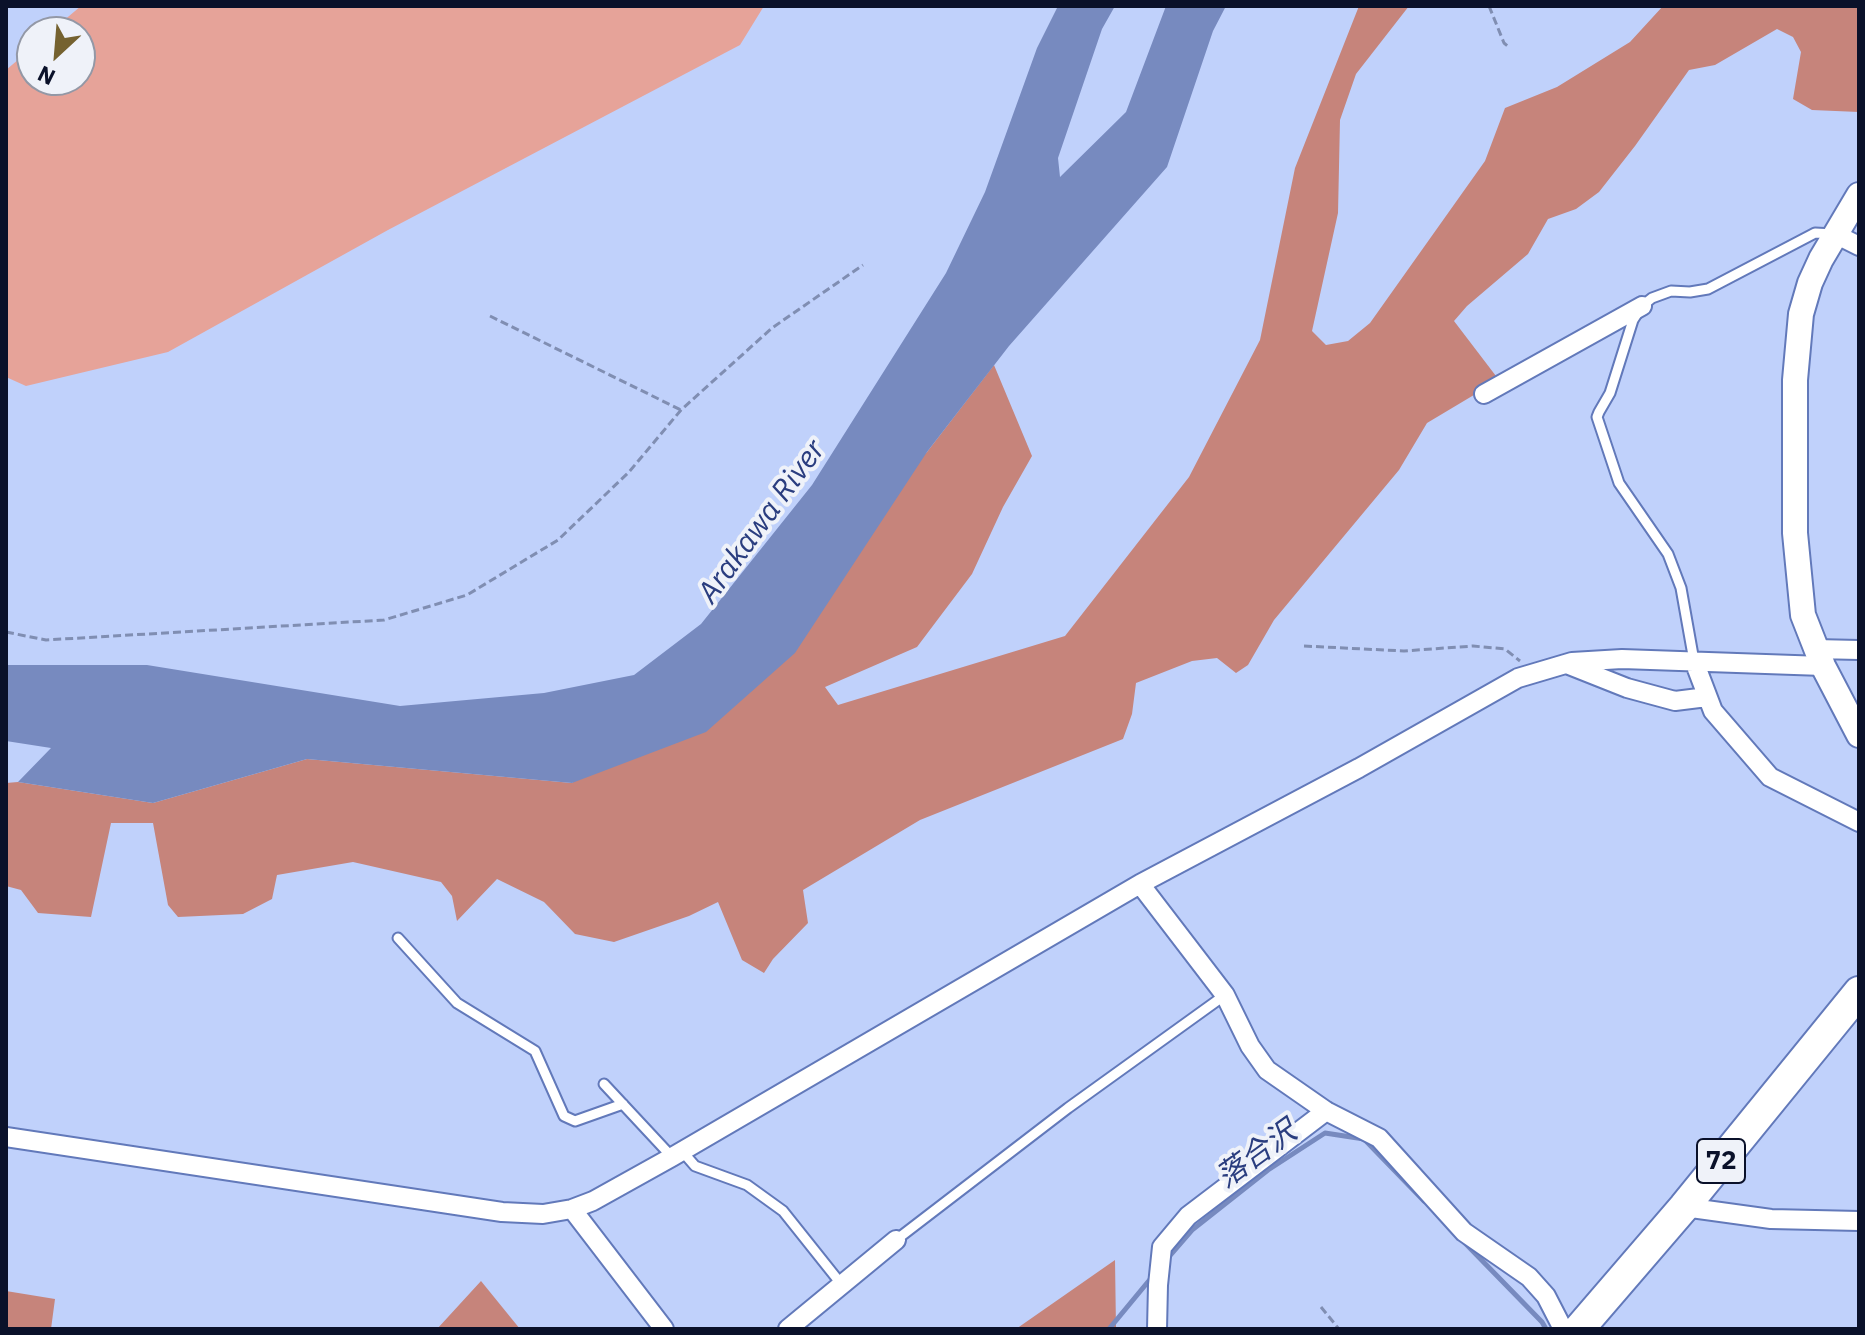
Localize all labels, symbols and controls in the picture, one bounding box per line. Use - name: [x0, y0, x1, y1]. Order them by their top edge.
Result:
- north arrow: [16, 16, 96, 96]
- text: N: [33, 60, 60, 93]
- water label: Arakawa River: [691, 433, 833, 611]
- water label: 落合沢: [1210, 1114, 1304, 1196]
- road number: 72: [1697, 1139, 1745, 1183]

